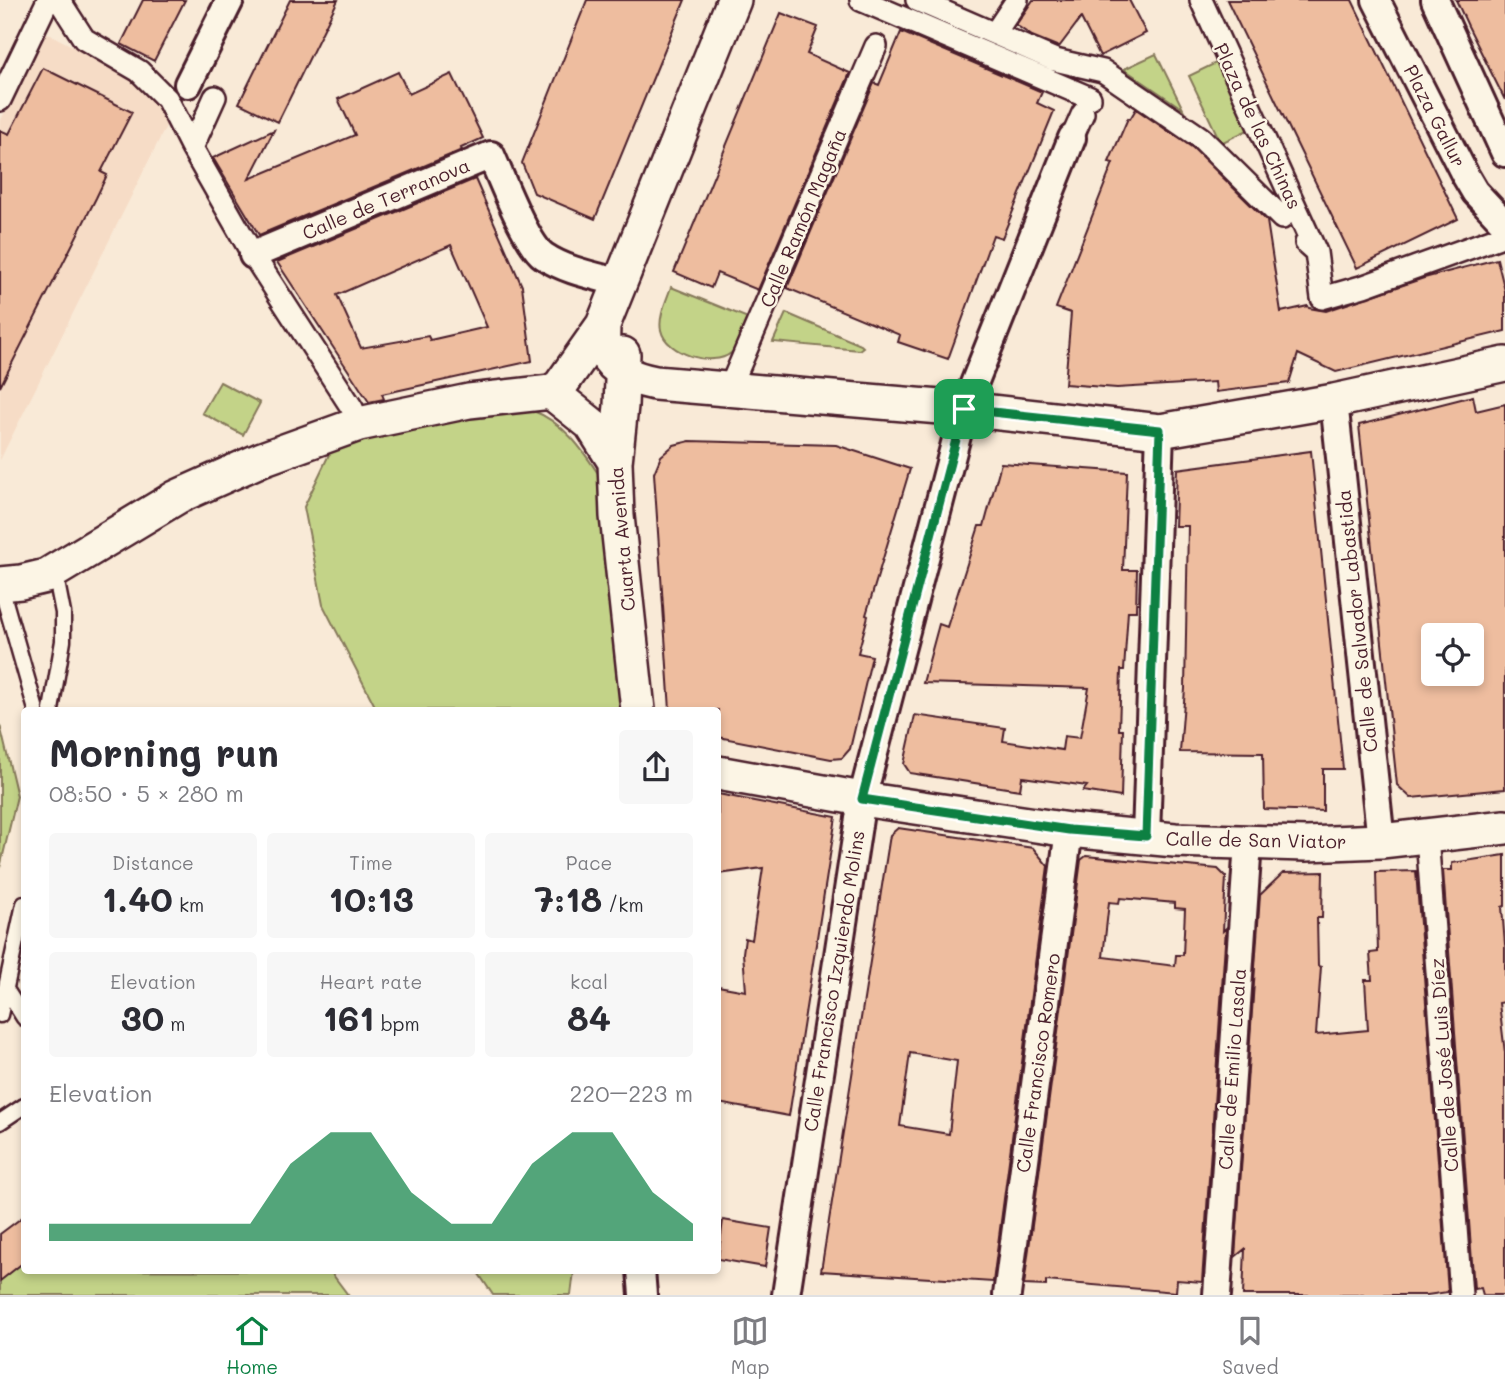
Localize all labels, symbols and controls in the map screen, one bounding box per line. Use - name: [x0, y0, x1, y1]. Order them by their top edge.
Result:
- street label: Plaza de las Chinas: [1209, 39, 1308, 213]
- street label: Plaza Gallur: [1399, 60, 1472, 171]
- street label: Calle Ramón Magaña: [754, 125, 852, 311]
- street label: Calle de Terranova: [298, 152, 473, 245]
- pin: [934, 379, 994, 439]
- icon: arrive: [945, 390, 983, 428]
- street label: Cuarta Avenida: [603, 466, 640, 612]
- street label: Calle de Salvador Labastida: [1330, 489, 1383, 754]
- map controls: [1421, 623, 1484, 686]
- button: locate: [1421, 623, 1484, 686]
- text: Morning run: [49, 727, 279, 777]
- button: share: [619, 730, 693, 804]
- text: 08:50 · 5 × 280 m: [49, 778, 244, 808]
- street label: Calle de San Viator: [1165, 825, 1347, 854]
- street label: Calle Francisco Izquierdo Molins: [797, 828, 870, 1133]
- text: Distance: [112, 850, 194, 875]
- text: Time: [349, 850, 393, 875]
- text: Pace: [566, 850, 612, 875]
- text: 1.40: [102, 875, 173, 921]
- text: 10:13: [328, 875, 414, 921]
- text: 7:18: [534, 875, 602, 921]
- text: km: [173, 892, 204, 917]
- text: /km: [602, 892, 644, 917]
- street label: Calle Francisco Romero: [1010, 952, 1065, 1174]
- street label: Calle de José Luis Díez: [1424, 957, 1463, 1173]
- street label: Calle de Emilio Lasala: [1212, 967, 1251, 1171]
- text: Elevation: [110, 969, 196, 994]
- text: Heart rate: [320, 969, 422, 994]
- text: kcal: [570, 969, 608, 994]
- text: 30: [121, 994, 164, 1040]
- text: 161: [322, 994, 375, 1040]
- text: 84: [567, 994, 611, 1040]
- text: m: [164, 1011, 185, 1036]
- text: bpm: [375, 1011, 420, 1036]
- text: Elevation: [49, 1078, 152, 1108]
- text: 220–223 m: [570, 1078, 693, 1108]
- tab: Home: [226, 1312, 278, 1379]
- tab: Map: [731, 1312, 770, 1379]
- tab: Saved: [1222, 1312, 1279, 1379]

